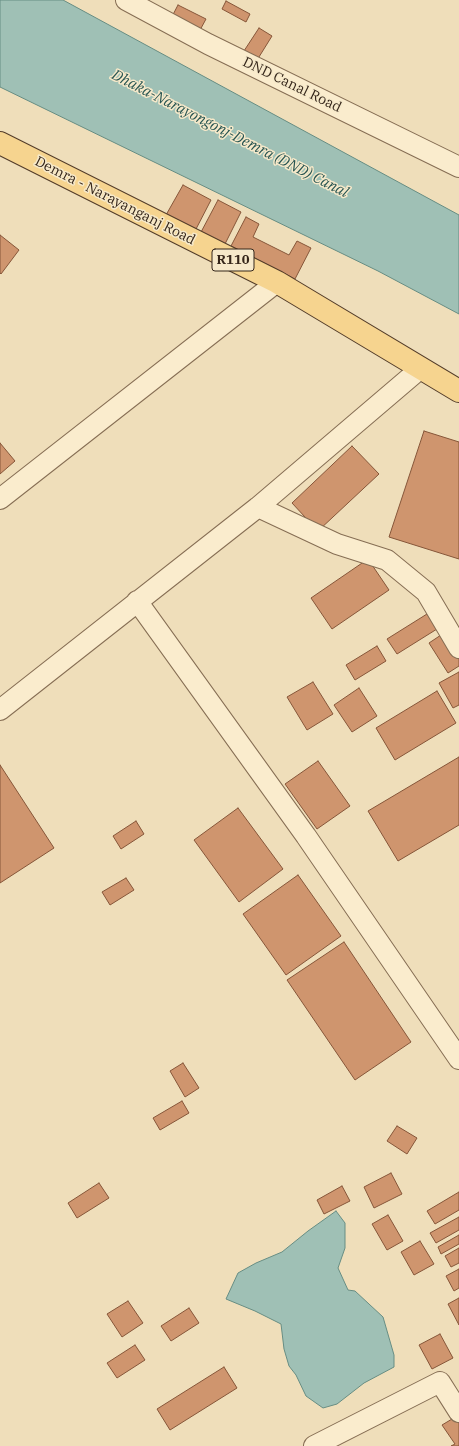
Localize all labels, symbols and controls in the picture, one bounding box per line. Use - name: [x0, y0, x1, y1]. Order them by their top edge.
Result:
- street label: DND Canal Road: [240, 54, 344, 116]
- water label: Dhaka-Narayongonj-Demra (DND) Canal: [109, 66, 351, 202]
- street label: Demra - Narayanganj Road: [32, 153, 198, 249]
- road number: R110: [212, 249, 254, 271]

